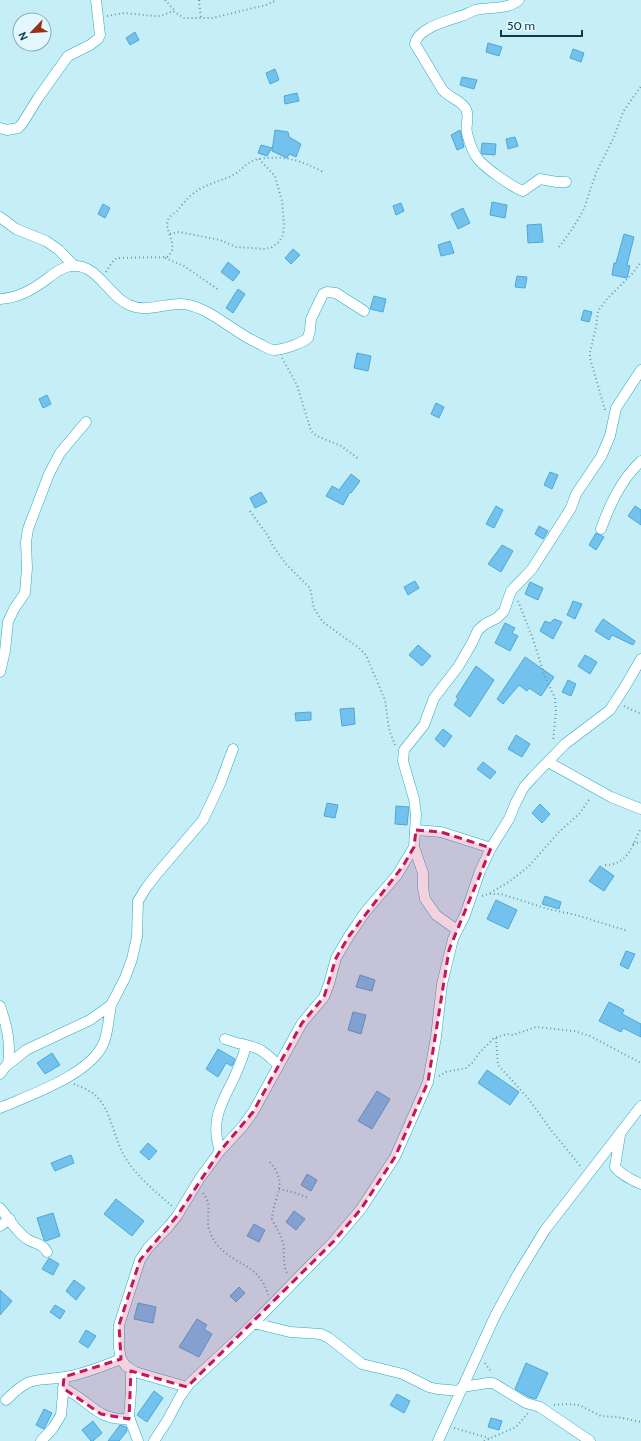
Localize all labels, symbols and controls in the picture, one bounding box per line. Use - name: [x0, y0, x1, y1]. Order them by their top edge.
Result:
- north arrow: [12, 12, 52, 52]
- scale bar: [501, 12, 582, 38]
- text: 50 m: [507, 18, 535, 33]
- text: N: [15, 30, 31, 43]

